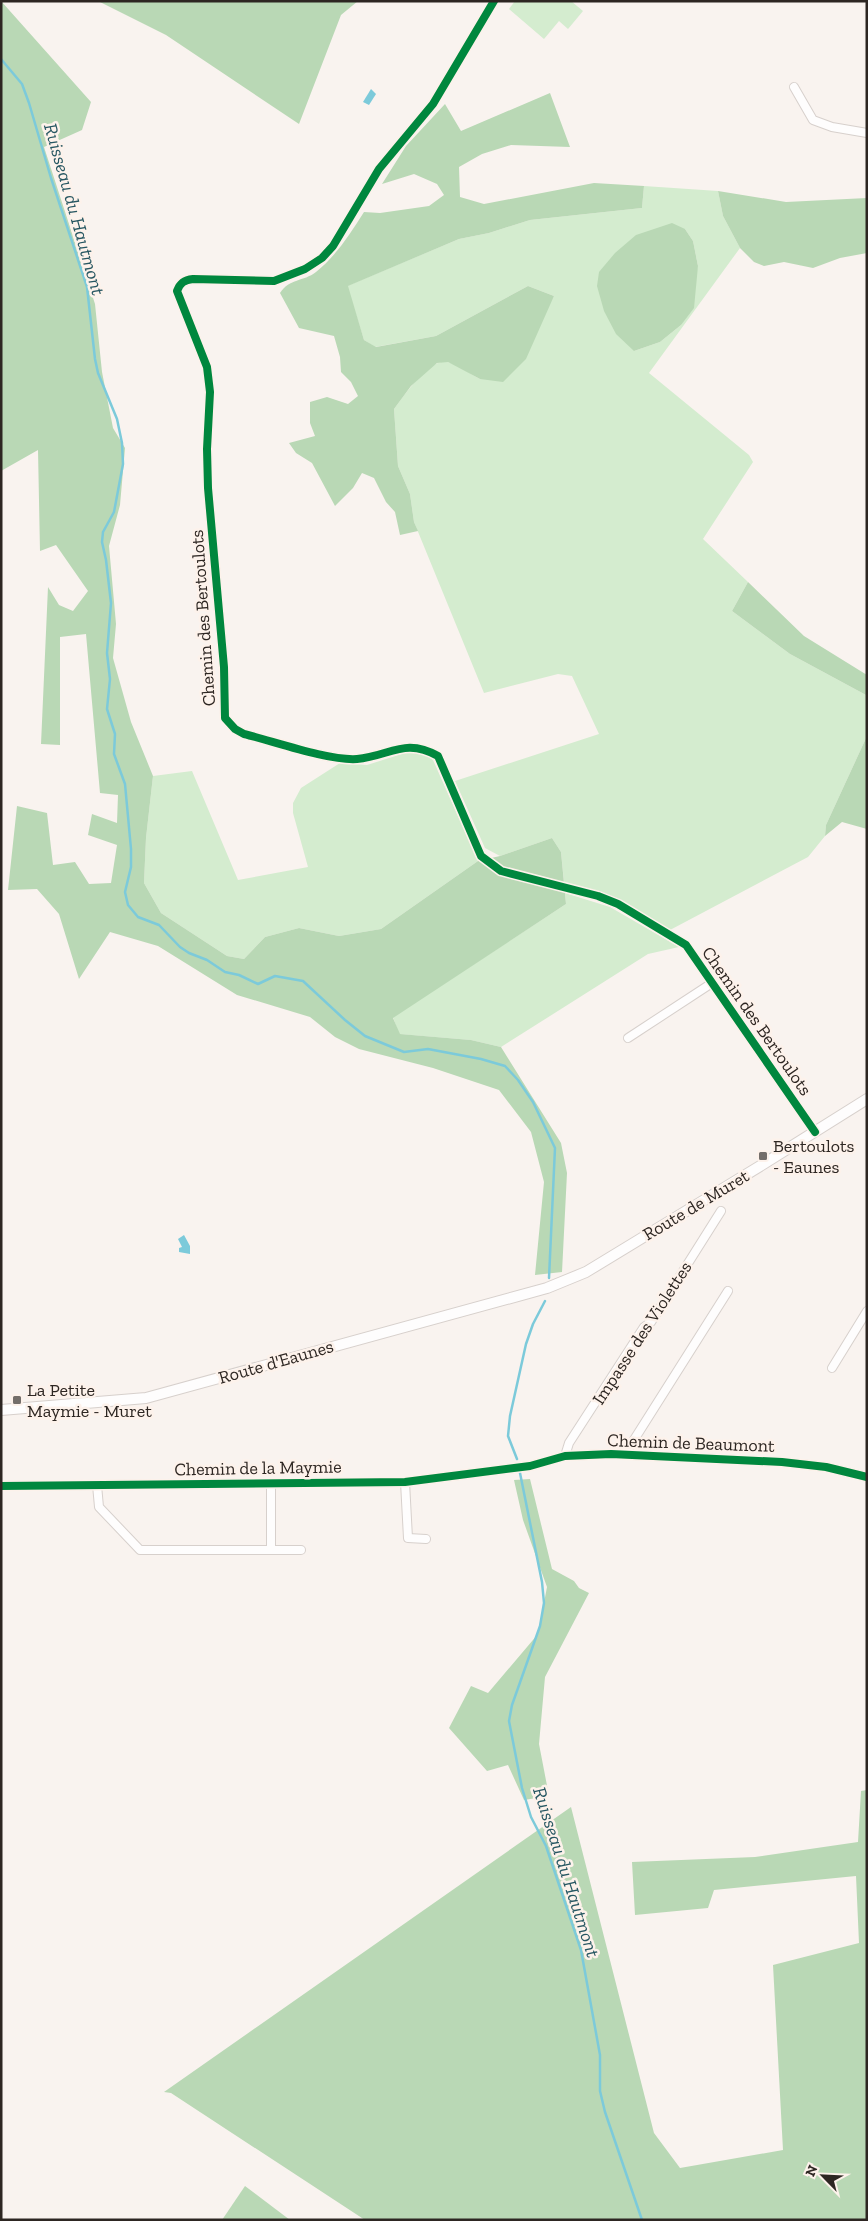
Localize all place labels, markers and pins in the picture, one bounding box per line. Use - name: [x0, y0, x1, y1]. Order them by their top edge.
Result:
- place label: Bertoulots - Eaunes: [773, 1135, 855, 1178]
- marker: Bertoulots - Eaunes: [757, 1150, 769, 1162]
- place label: La Petite Maymie - Muret: [27, 1379, 152, 1422]
- marker: La Petite Maymie - Muret: [11, 1394, 23, 1406]

